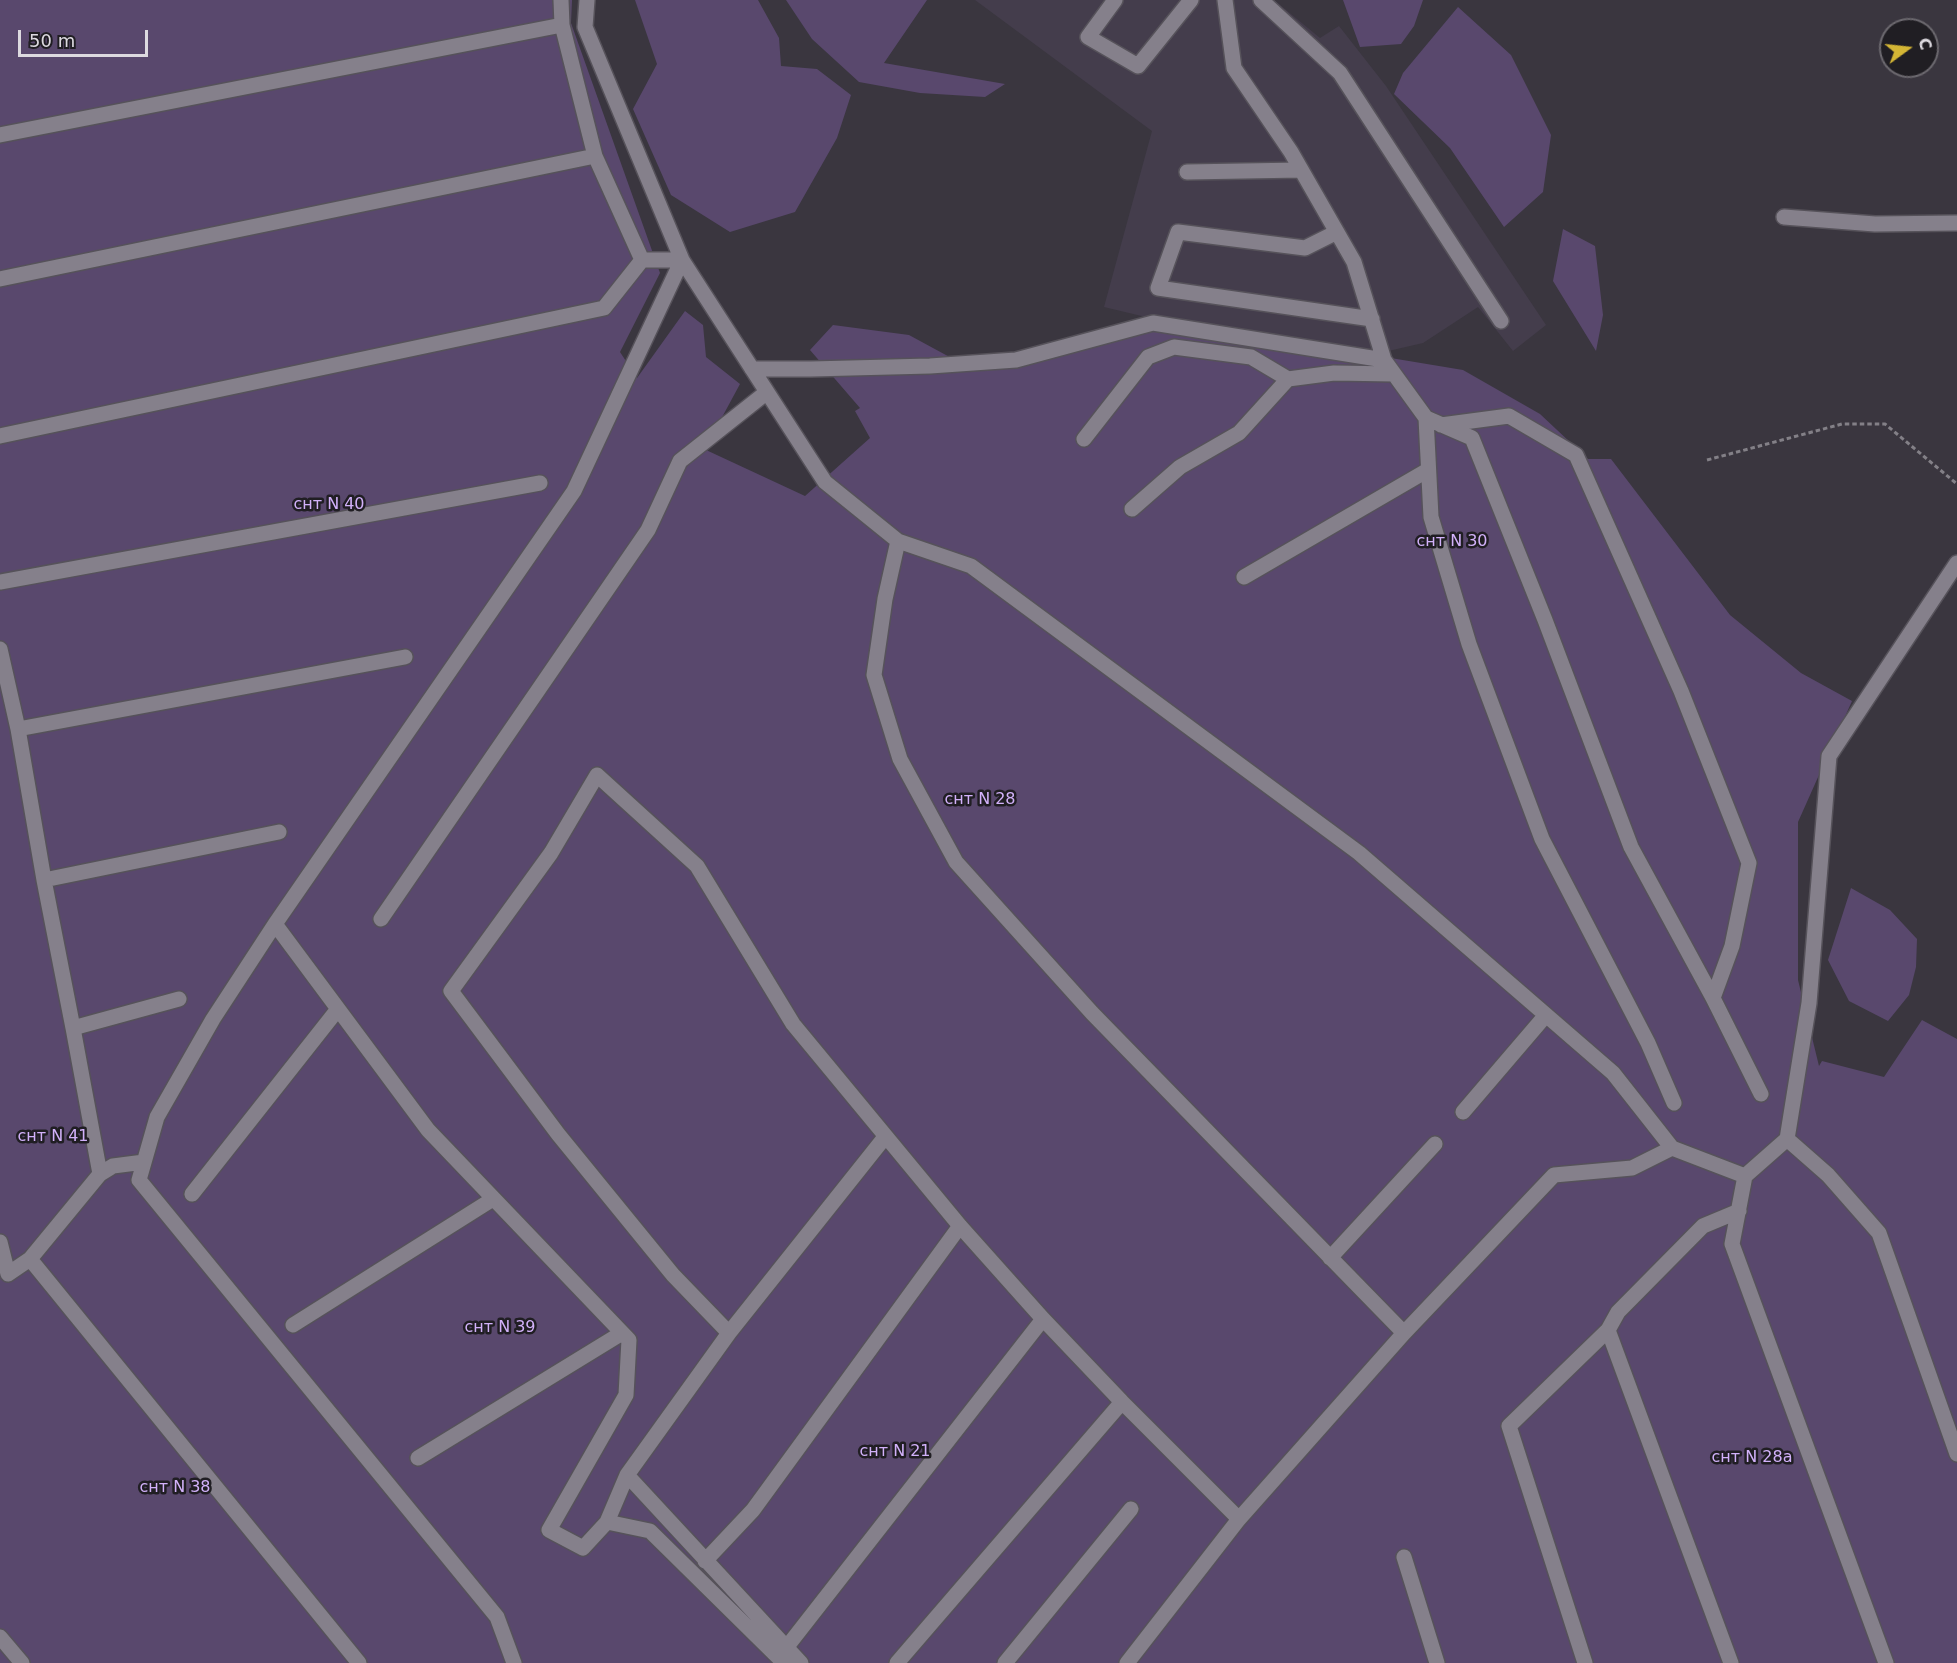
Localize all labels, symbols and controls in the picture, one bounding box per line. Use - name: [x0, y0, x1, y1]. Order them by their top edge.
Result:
- scale bar: [21, 18, 152, 56]
- north arrow: [1879, 18, 1939, 78]
- text: 50 m: [29, 30, 75, 51]
- text: С: [1914, 36, 1936, 52]
- park label: снт N 40: [293, 495, 365, 515]
- park label: снт N 30: [1416, 532, 1488, 552]
- park label: снт N 28: [944, 790, 1016, 810]
- park label: снт N 41: [17, 1127, 89, 1147]
- park label: снт N 39: [464, 1318, 536, 1338]
- park label: снт N 21: [859, 1442, 931, 1462]
- park label: снт N 28а: [1712, 1448, 1792, 1468]
- park label: снт N 38: [139, 1478, 211, 1498]

